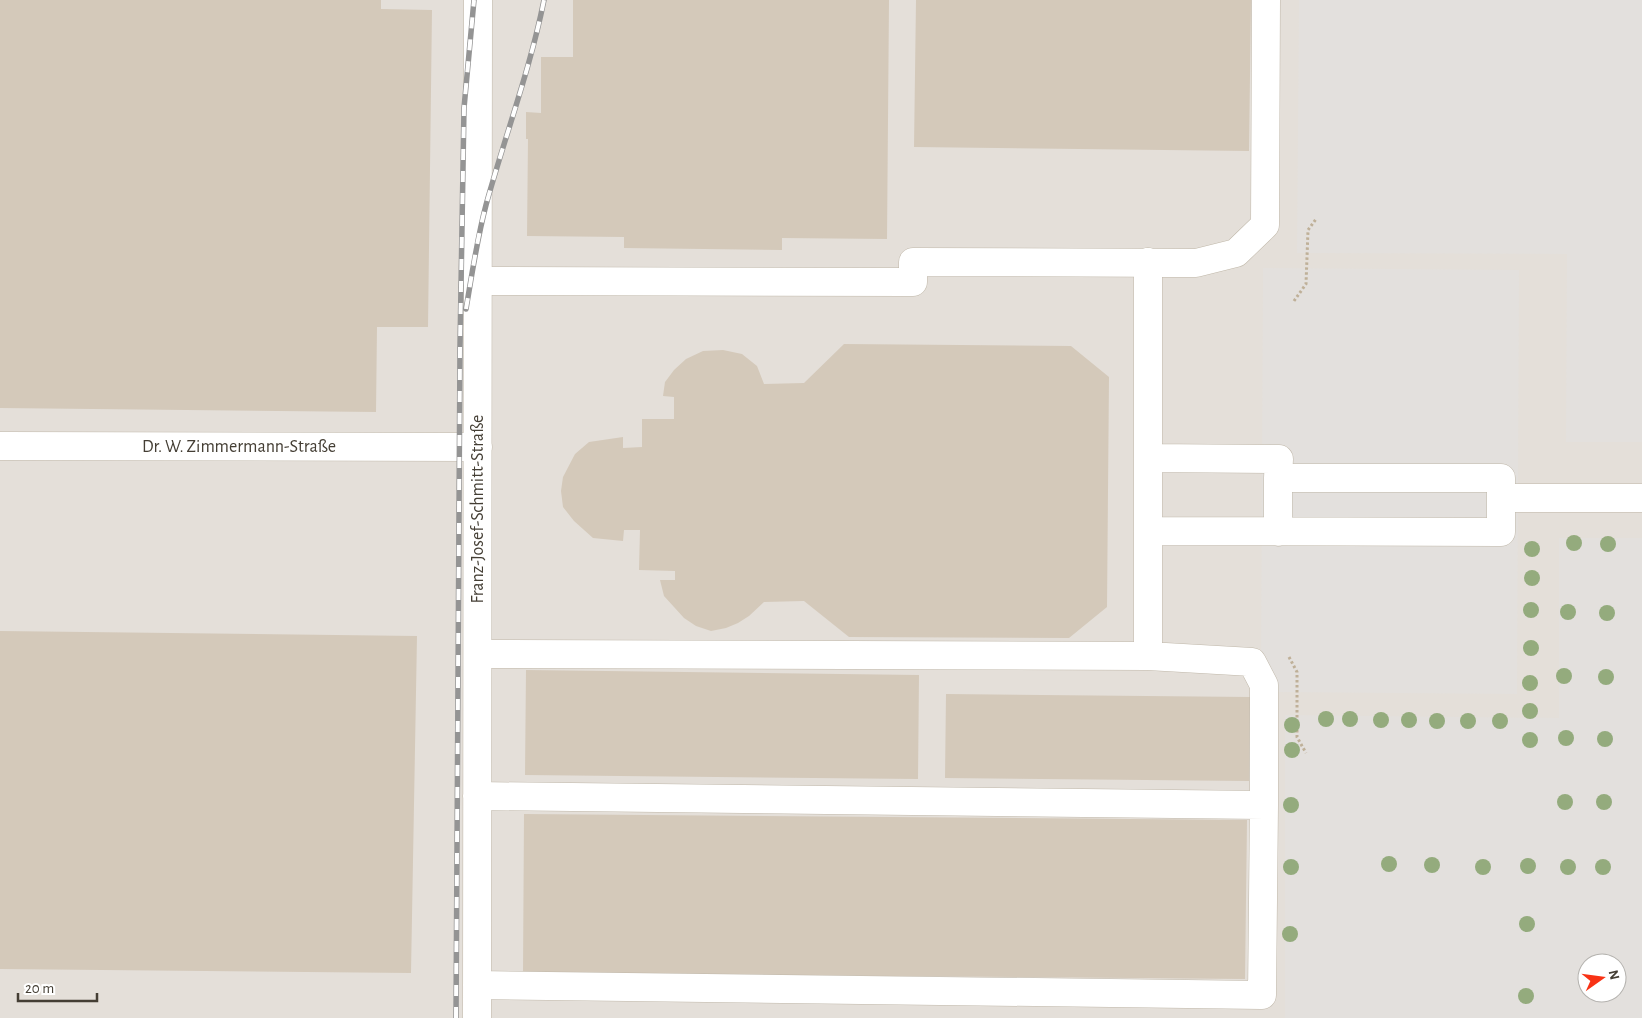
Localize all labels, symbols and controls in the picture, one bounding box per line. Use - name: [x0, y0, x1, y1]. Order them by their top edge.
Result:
- street label: Franz-Josef-Schmitt-Straße: [469, 415, 487, 603]
- street label: Dr. W. Zimmermann-Straße: [142, 438, 336, 456]
- north arrow: [1577, 953, 1627, 1003]
- text: N: [1606, 969, 1622, 982]
- scale bar: [18, 970, 96, 1002]
- text: 20 m: [25, 981, 54, 996]

